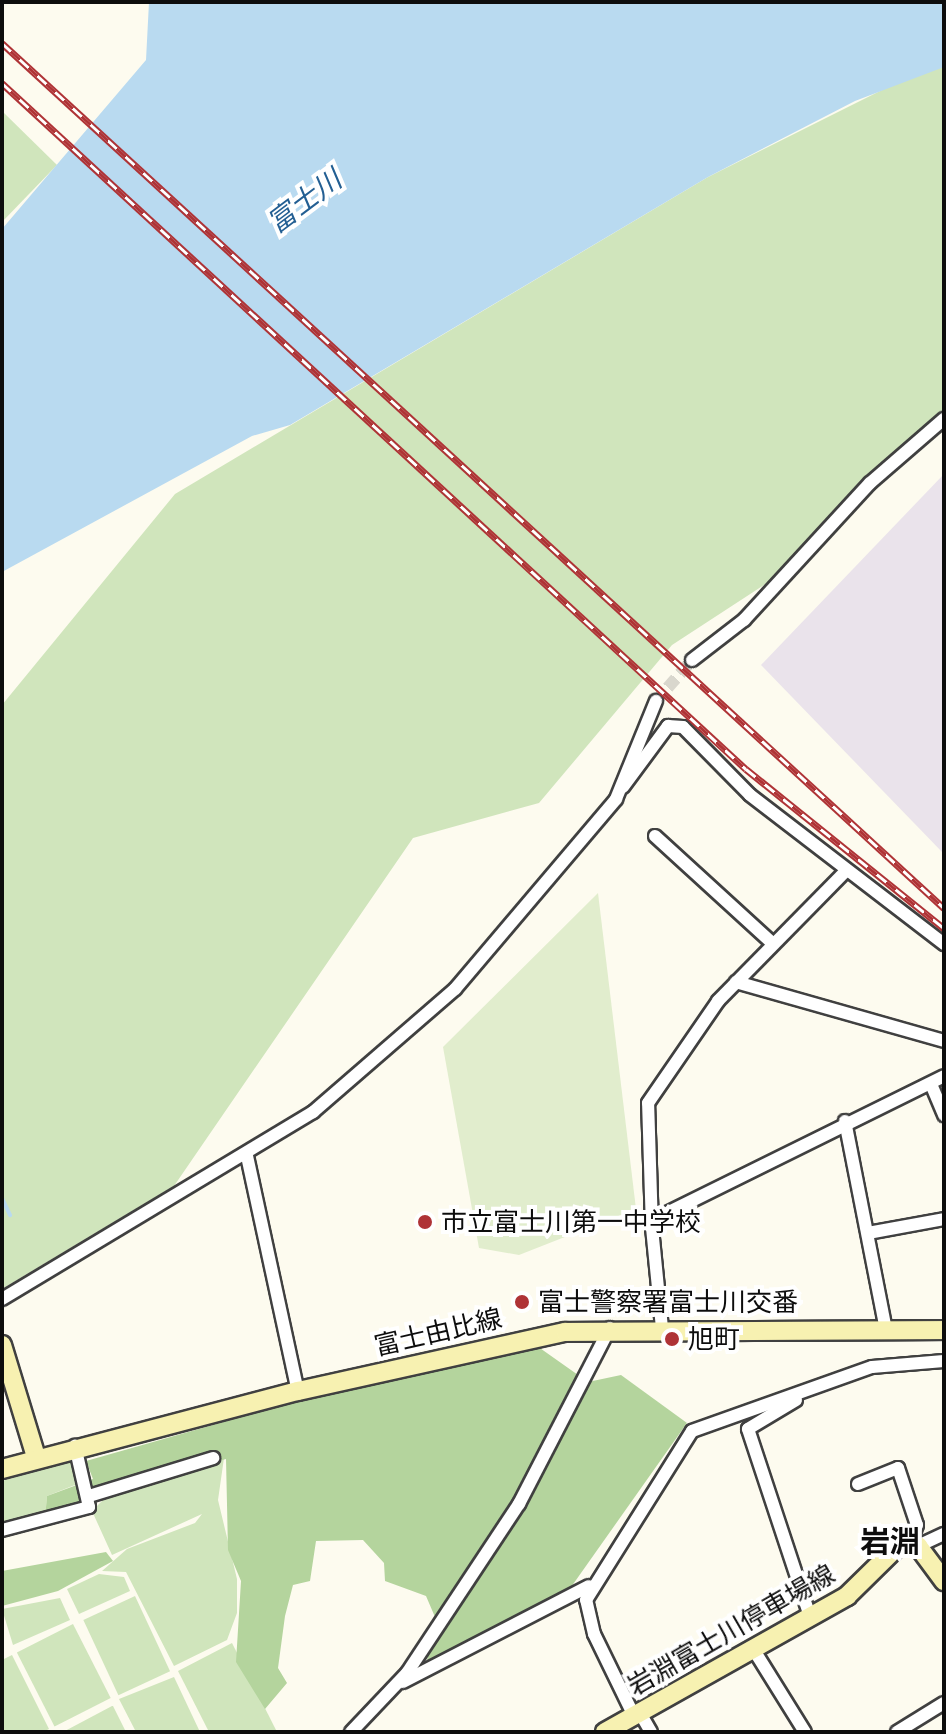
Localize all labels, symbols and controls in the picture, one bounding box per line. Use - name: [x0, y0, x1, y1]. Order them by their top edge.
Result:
- water label: 富士川: [260, 162, 348, 240]
- place label: 市立富士川第一中学校: [441, 1206, 701, 1238]
- marker: 市立富士川第一中学校: [416, 1213, 434, 1231]
- place label: 富士警察署富士川交番: [538, 1286, 798, 1318]
- marker: 富士警察署富士川交番: [513, 1293, 531, 1311]
- street label: 富士由比線: [371, 1302, 505, 1362]
- place label: 旭町: [688, 1323, 740, 1355]
- marker: 旭町: [663, 1330, 681, 1348]
- district label: 岩淵: [860, 1523, 920, 1559]
- street label: 岩淵富士川停車場線: [622, 1558, 840, 1702]

